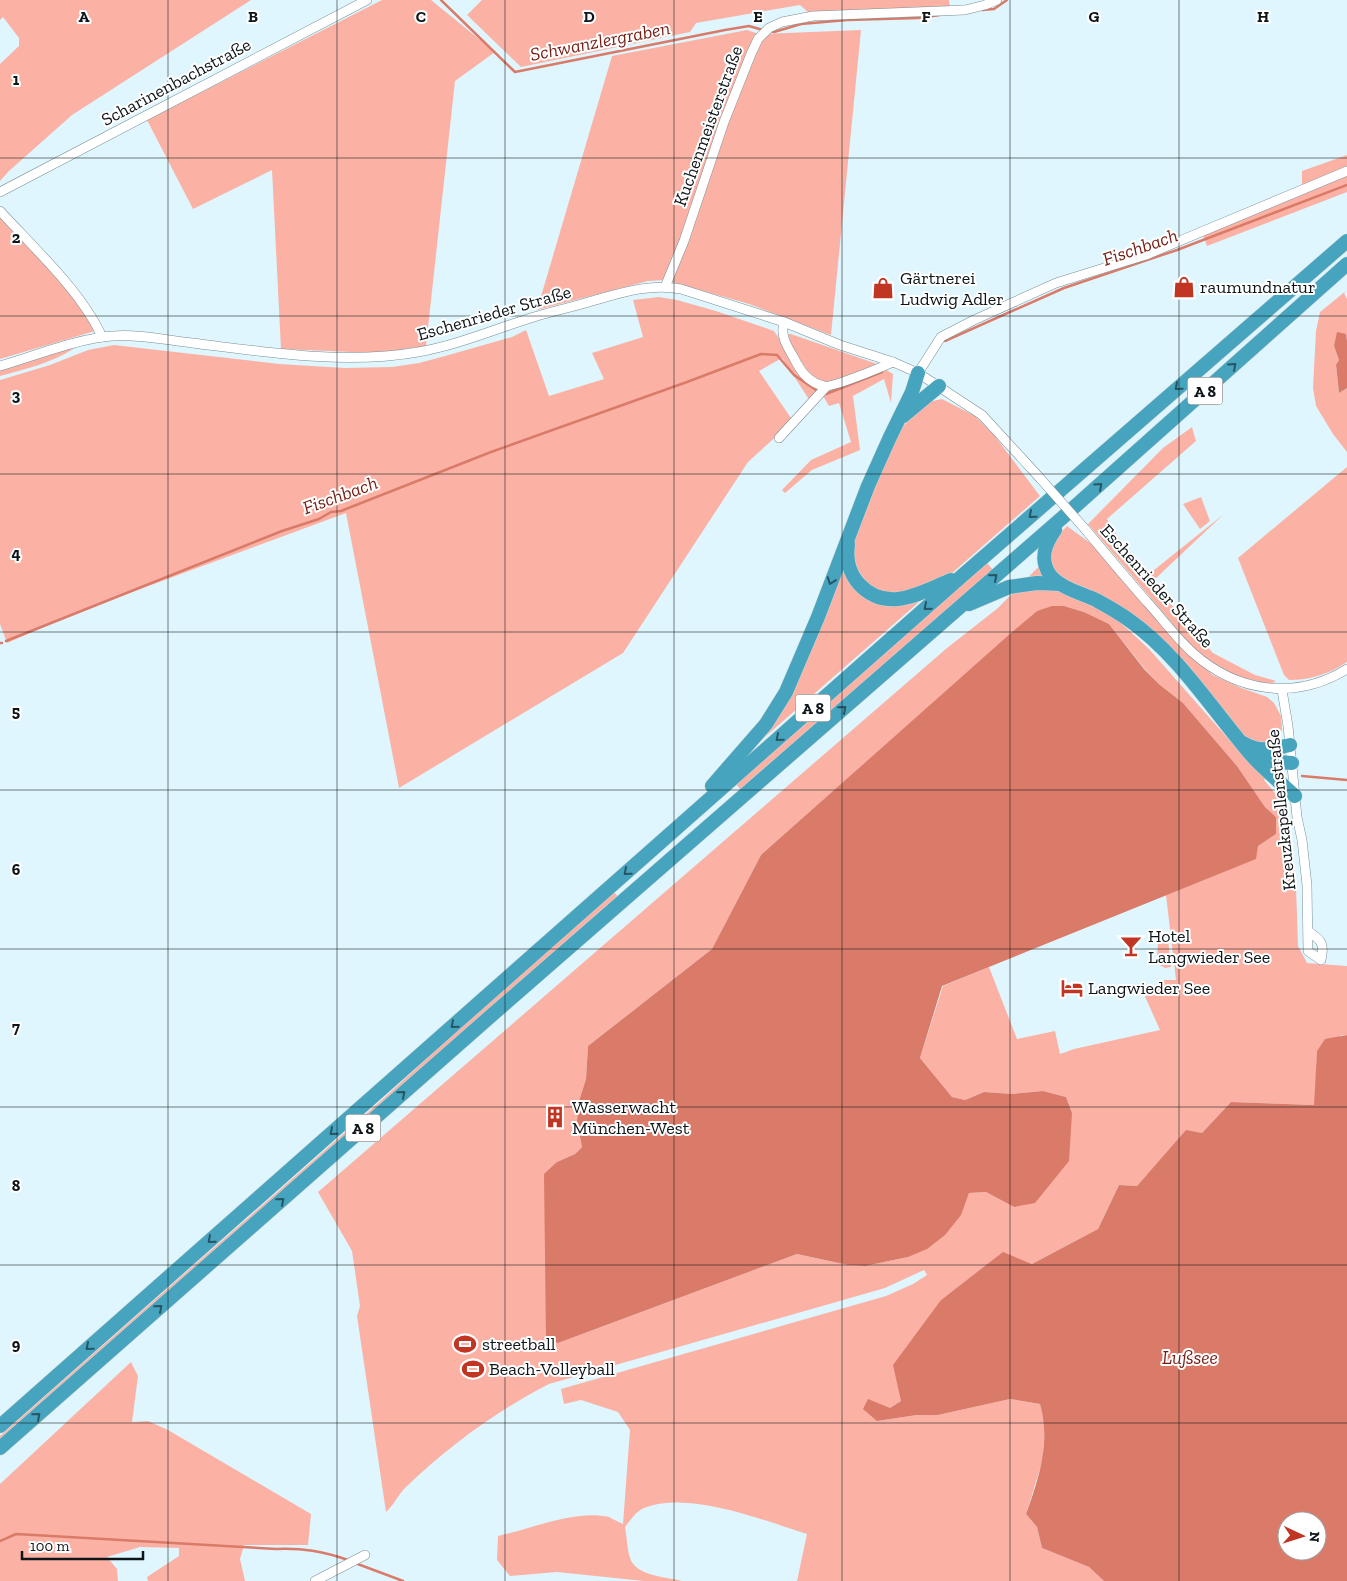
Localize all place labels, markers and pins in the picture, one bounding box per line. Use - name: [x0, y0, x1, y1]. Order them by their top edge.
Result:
- place label: Gärtnerei Ludwig Adler: [900, 267, 1004, 310]
- shop icon: raumundnatur: [1171, 274, 1197, 300]
- shop icon: Gärtnerei Ludwig Adler: [870, 275, 896, 301]
- place label: raumundnatur: [1200, 276, 1316, 298]
- place label: Hotel Langwieder See: [1148, 925, 1270, 968]
- bar icon: Hotel Langwieder See: [1118, 933, 1144, 959]
- hotel icon: Langwieder See: [1059, 975, 1085, 1001]
- place label: Langwieder See: [1088, 977, 1210, 999]
- place label: Wasserwacht München-West: [572, 1096, 690, 1139]
- building icon: Wasserwacht München-West: [542, 1104, 568, 1130]
- sports icon: streetball: [452, 1331, 478, 1357]
- place label: streetball: [482, 1333, 556, 1355]
- sports icon: Beach-Volleyball: [460, 1356, 486, 1382]
- place label: Beach-Volleyball: [489, 1358, 615, 1380]

